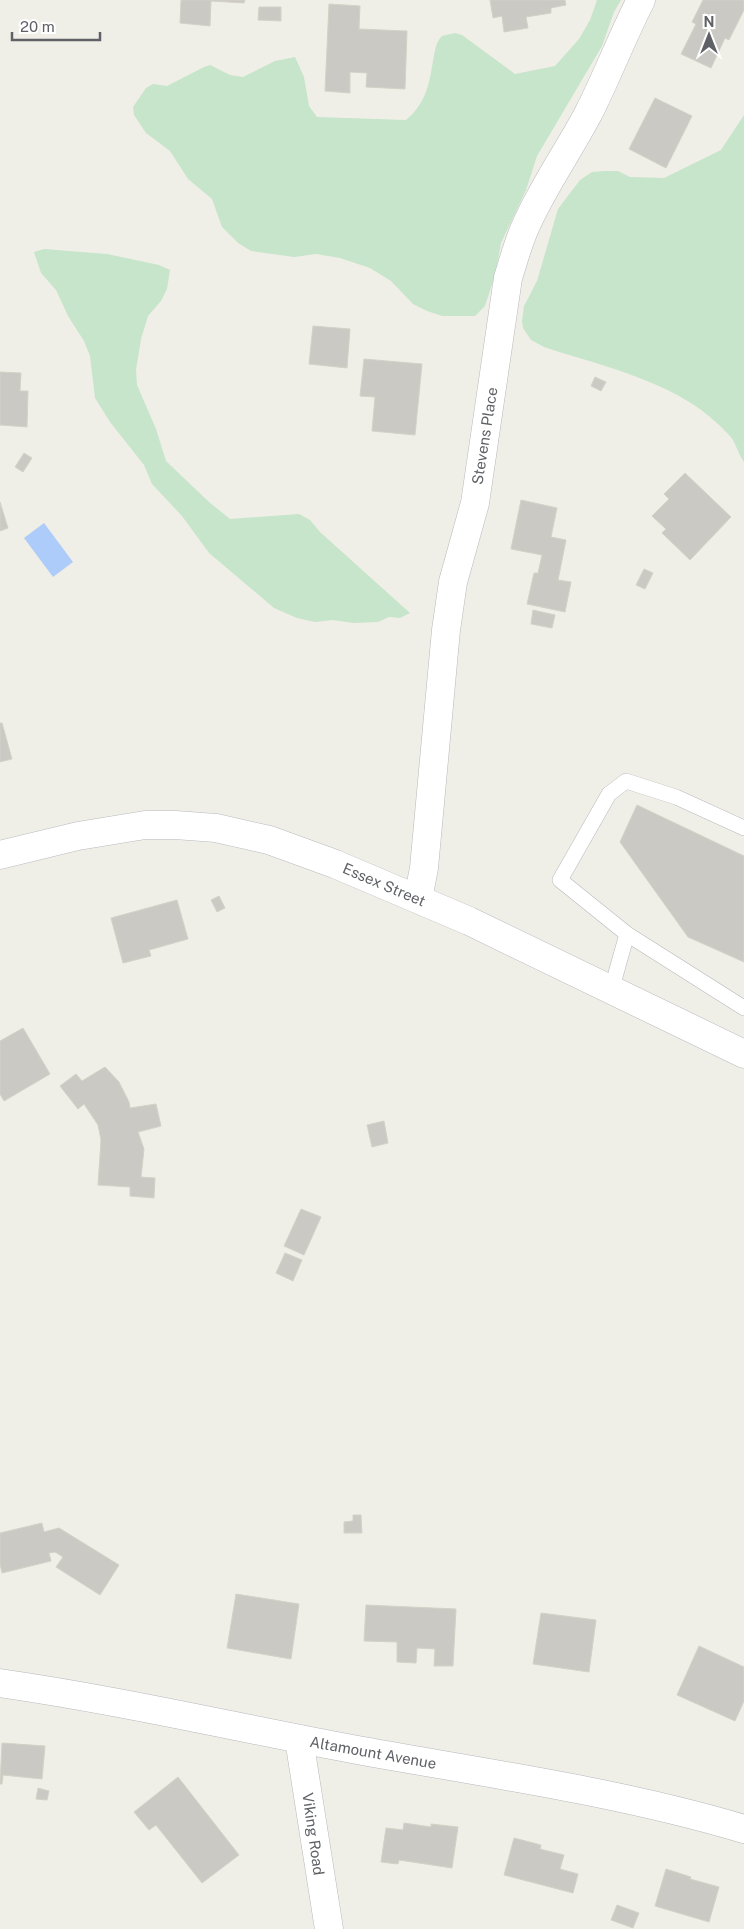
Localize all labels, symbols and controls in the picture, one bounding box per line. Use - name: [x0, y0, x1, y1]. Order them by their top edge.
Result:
- scale bar: [12, 10, 100, 42]
- north arrow: [684, 10, 734, 60]
- text: N: [704, 14, 714, 30]
- text: 20 m: [20, 18, 55, 35]
- street label: Stevens Place: [468, 386, 501, 486]
- street label: Essex Street: [340, 859, 428, 910]
- street label: Altamount Avenue: [308, 1733, 438, 1772]
- street label: Viking Road: [299, 1792, 328, 1876]

